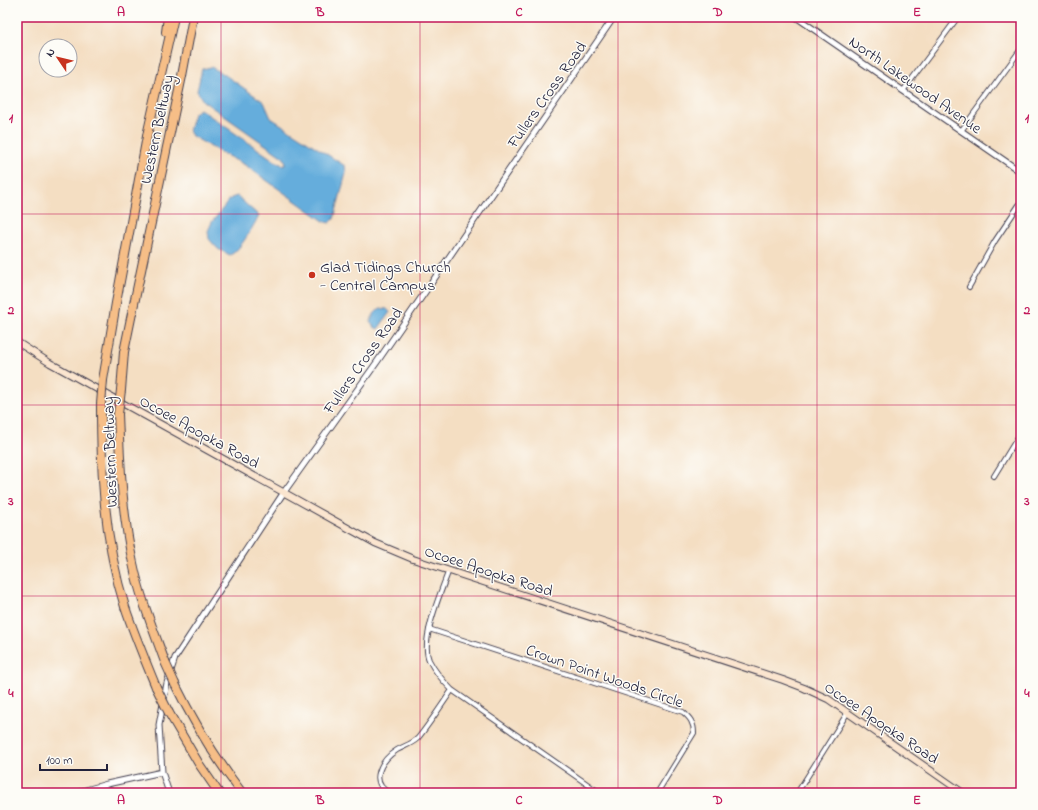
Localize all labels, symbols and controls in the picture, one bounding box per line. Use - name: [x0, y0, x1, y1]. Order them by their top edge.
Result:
- text: A: [117, 3, 125, 22]
- text: B: [315, 3, 325, 22]
- text: C: [515, 3, 523, 22]
- text: D: [712, 3, 723, 22]
- text: E: [913, 3, 921, 22]
- street label: North Lakewood Avenue: [843, 31, 987, 141]
- street label: Fullers Cross Road: [501, 37, 593, 154]
- north arrow: [38, 38, 78, 78]
- text: N: [42, 45, 59, 60]
- street label: Western Beltway: [135, 72, 181, 186]
- text: 1: [9, 109, 14, 128]
- text: 1: [1025, 109, 1030, 128]
- place label: Glad Tidings Church - Central Campus: [320, 256, 451, 298]
- marker: Glad Tidings Church - Central Campus: [307, 270, 317, 280]
- text: 2: [7, 301, 15, 320]
- text: 2: [1023, 301, 1031, 320]
- street label: Fullers Cross Road: [317, 303, 409, 420]
- street label: Ocoee Apopka Road: [135, 390, 263, 476]
- street label: Western Beltway: [97, 396, 125, 508]
- text: 3: [7, 492, 14, 511]
- text: 3: [1023, 492, 1030, 511]
- street label: Ocoee Apopka Road: [421, 540, 556, 604]
- street label: Crown Point Woods Circle: [522, 639, 687, 715]
- street label: Ocoee Apopka Road: [819, 676, 943, 771]
- text: 4: [7, 684, 14, 703]
- text: 4: [1023, 684, 1030, 703]
- scale bar: [40, 746, 107, 772]
- text: 100 m: [46, 752, 73, 770]
- text: A: [117, 791, 125, 810]
- text: B: [315, 791, 325, 810]
- text: C: [515, 791, 523, 810]
- text: D: [712, 791, 723, 810]
- text: E: [913, 791, 921, 810]

